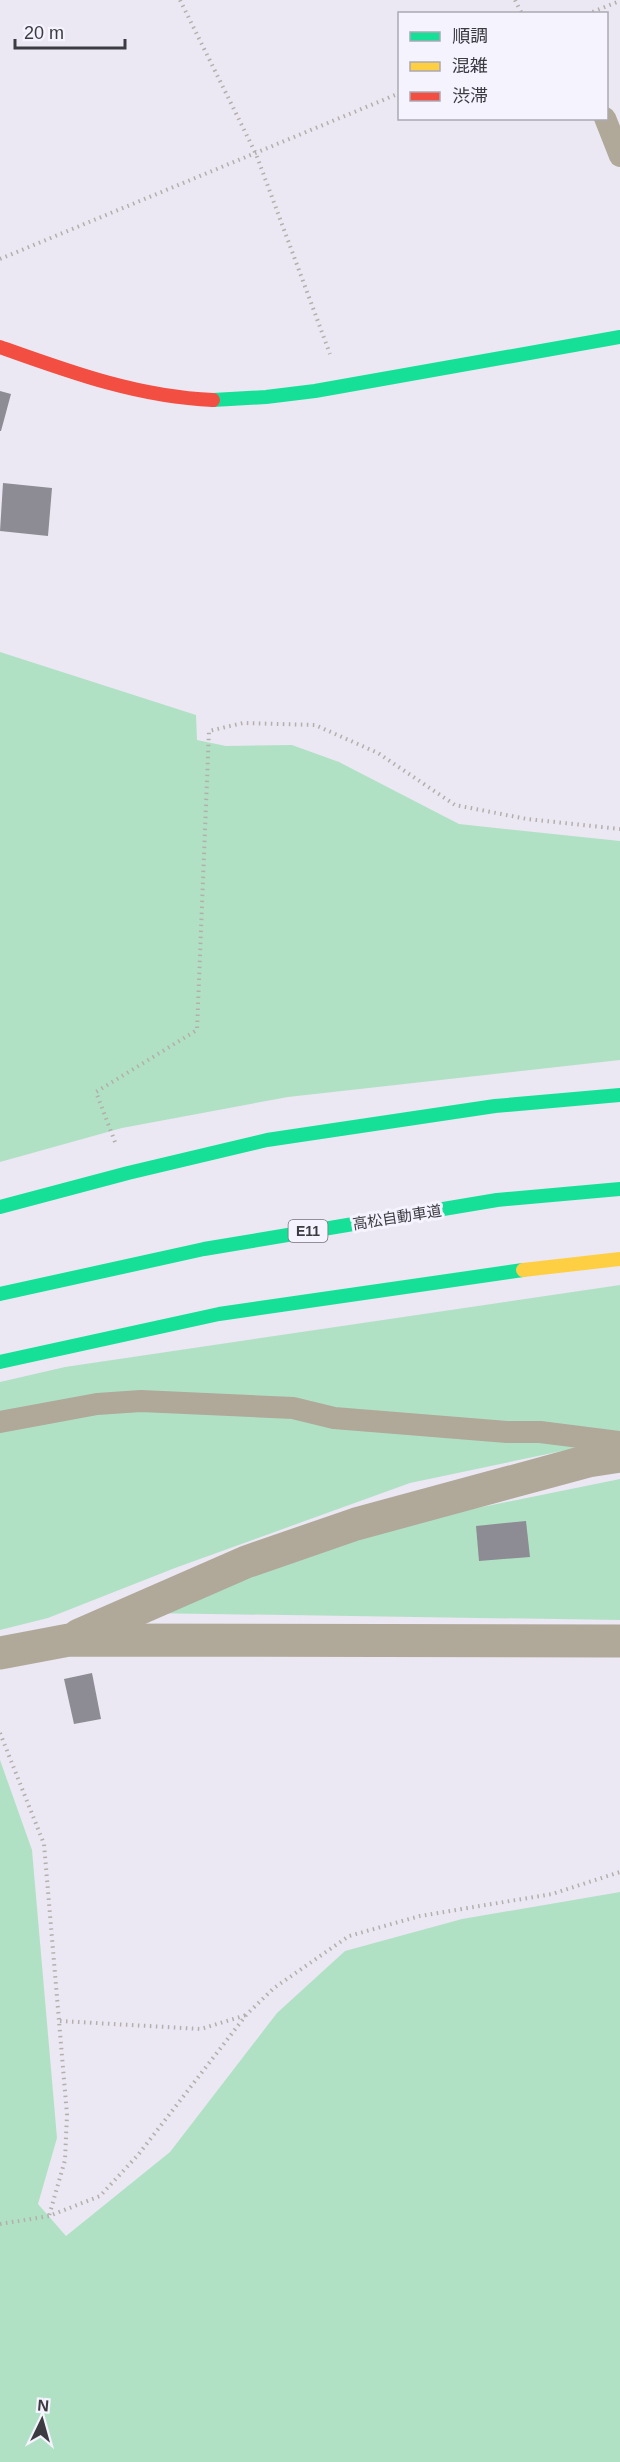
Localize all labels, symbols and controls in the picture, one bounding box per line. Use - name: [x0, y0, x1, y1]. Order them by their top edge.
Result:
- scale bar: [15, 12, 124, 50]
- legend: [398, 12, 608, 120]
- text: 20 m: [24, 23, 64, 43]
- text: 順調: [452, 26, 488, 46]
- text: 混雑: [452, 56, 488, 76]
- text: 渋滞: [452, 86, 488, 106]
- street label: 高松自動車道: [351, 1202, 443, 1232]
- road number: E11: [288, 1220, 328, 1242]
- north arrow: [12, 2390, 72, 2450]
- text: N: [37, 2397, 50, 2415]

